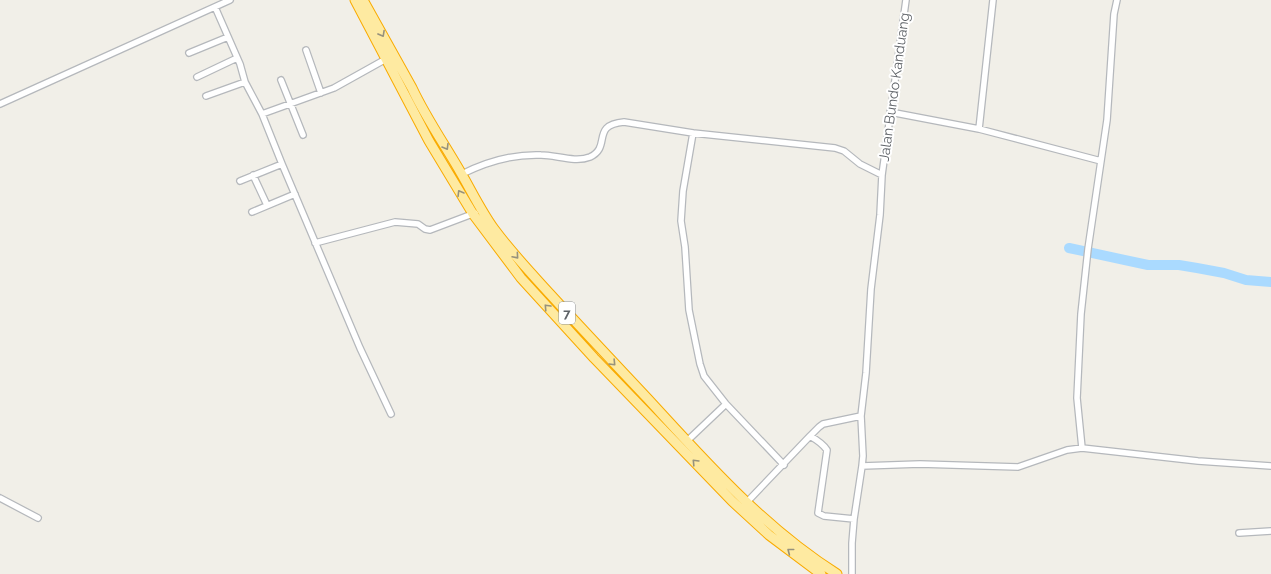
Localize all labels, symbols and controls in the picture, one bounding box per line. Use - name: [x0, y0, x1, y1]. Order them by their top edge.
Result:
- street label: Jalan Bundo Kanduang: [876, 12, 912, 162]
- one-way arrow: [378, 30, 385, 37]
- one-way arrow: [441, 143, 448, 150]
- one-way arrow: [458, 190, 465, 197]
- one-way arrow: [511, 252, 518, 259]
- road number: 7: [559, 302, 575, 324]
- one-way arrow: [545, 304, 552, 312]
- one-way arrow: [608, 358, 616, 366]
- one-way arrow: [692, 459, 699, 467]
- one-way arrow: [787, 549, 794, 556]

